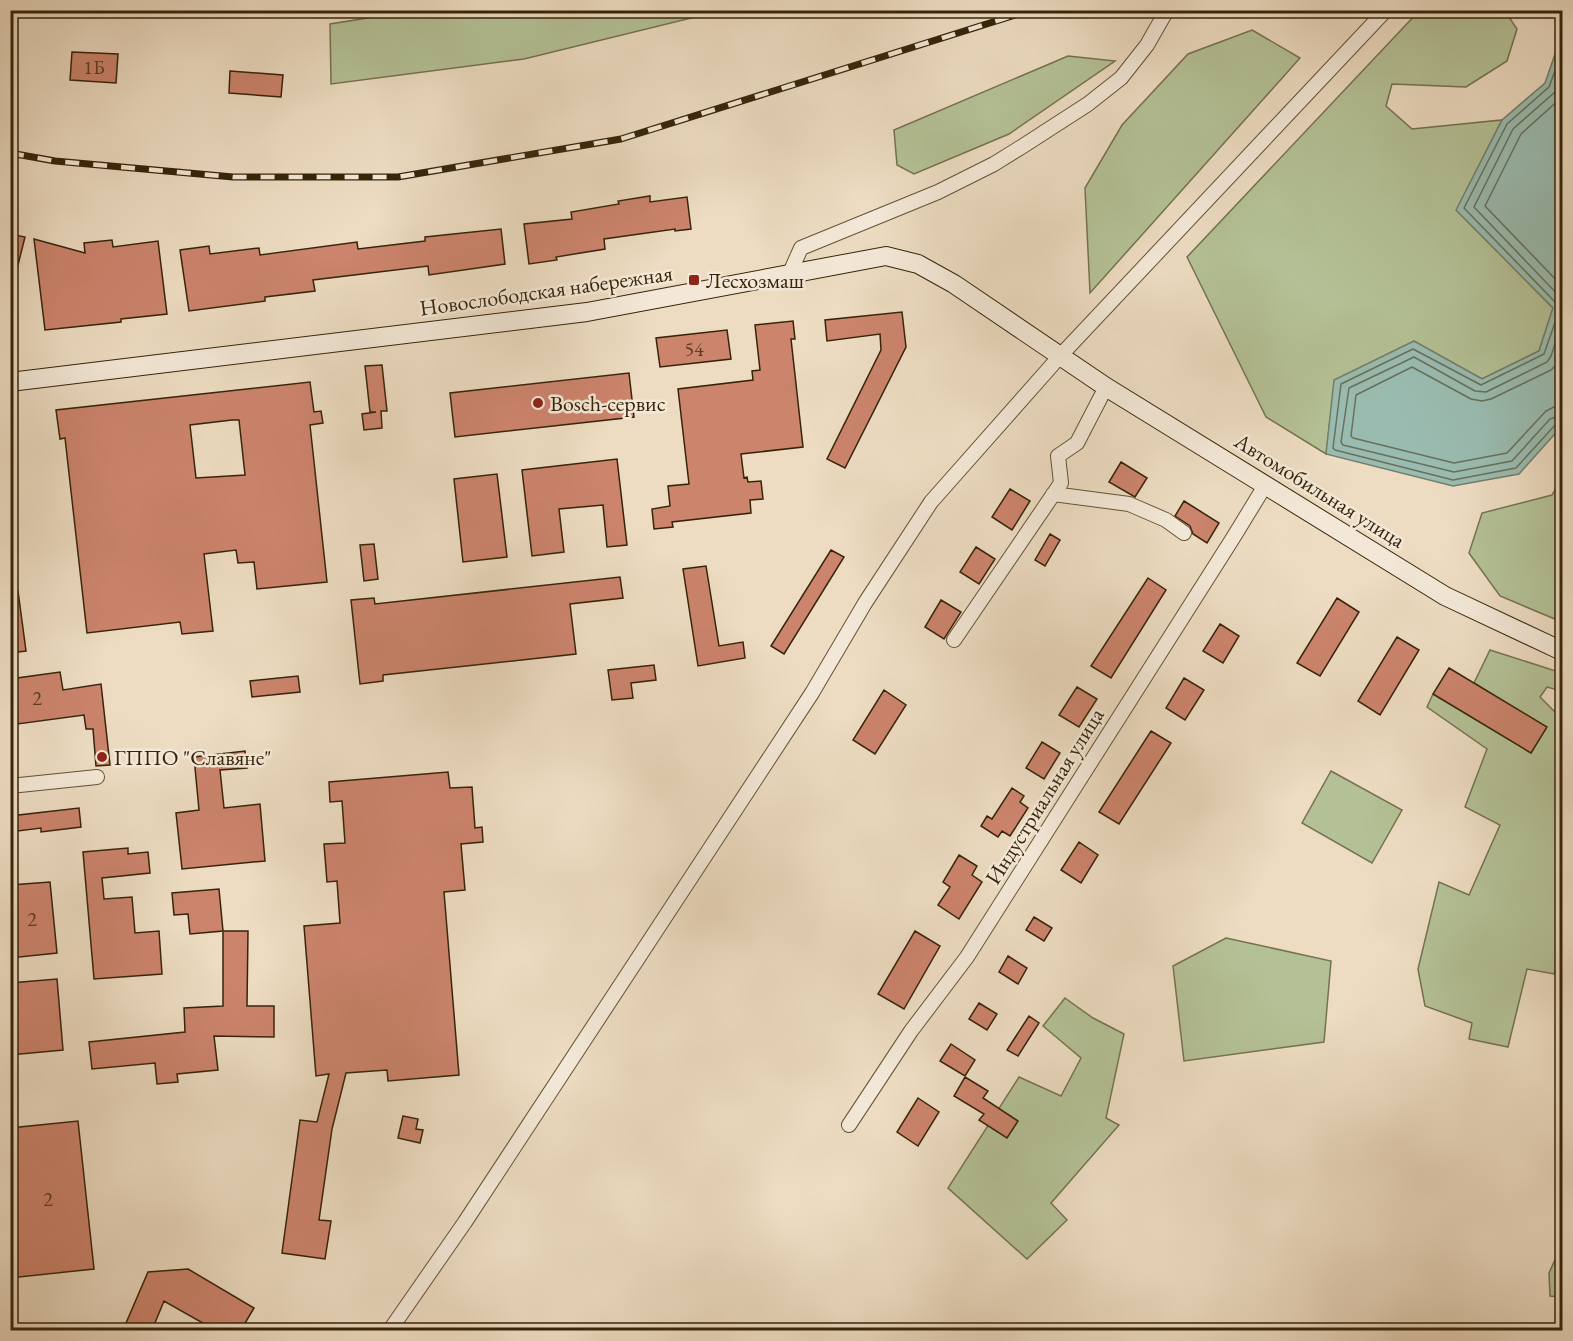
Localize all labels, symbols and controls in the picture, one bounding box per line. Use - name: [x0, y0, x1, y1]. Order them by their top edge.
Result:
- house number: 1Б: [83, 54, 105, 80]
- street label: Новослободская набережная: [418, 258, 675, 323]
- place label: Лесхозмаш: [706, 266, 804, 295]
- marker: Лесхозмаш: [687, 273, 701, 287]
- house number: 54: [684, 336, 704, 362]
- place label: Bosch-сервис: [550, 389, 666, 418]
- marker: Bosch-сервис: [531, 396, 545, 410]
- street label: Автомобильная улица: [1228, 426, 1411, 555]
- house number: 2: [32, 685, 42, 711]
- street label: Индустриальная улица: [978, 702, 1111, 890]
- place label: ГППО "Славяне": [114, 743, 272, 772]
- marker: ГППО "Славяне": [95, 750, 109, 764]
- house number: 2: [27, 906, 37, 932]
- house number: 2: [43, 1186, 53, 1212]

